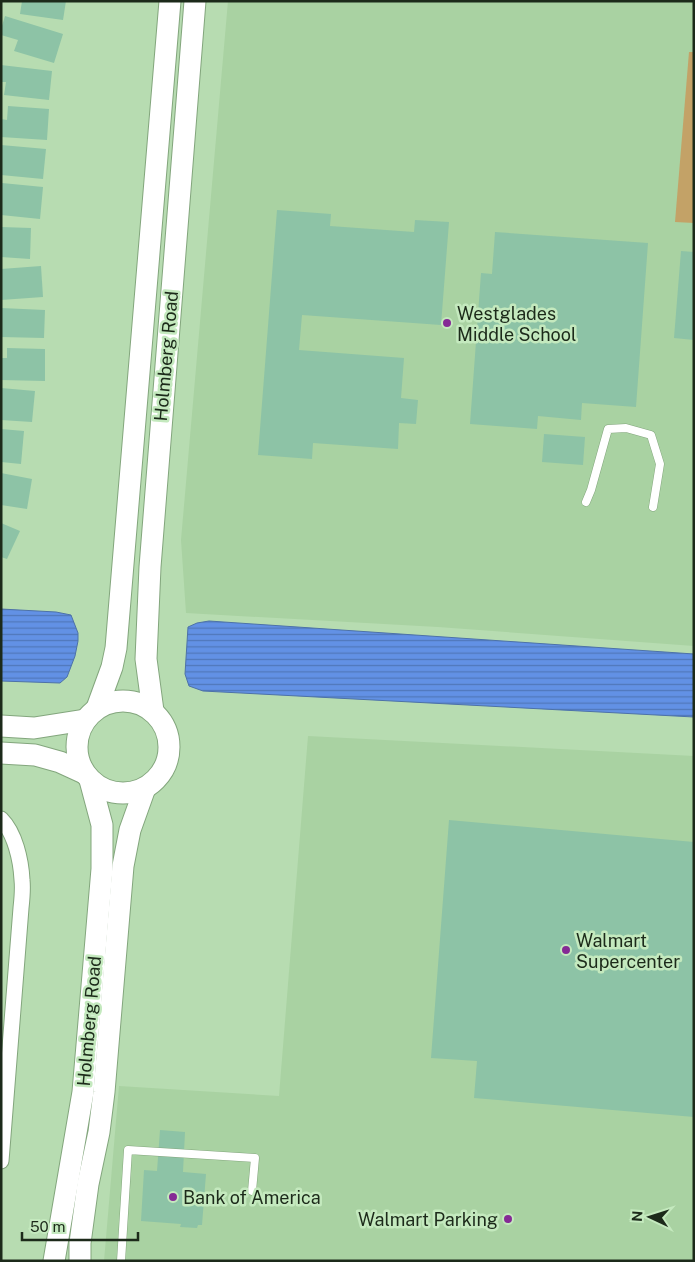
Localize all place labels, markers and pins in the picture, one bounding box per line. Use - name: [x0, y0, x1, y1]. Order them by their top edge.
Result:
- place label: Westglades Middle School: [457, 303, 576, 345]
- marker: Westglades Middle School: [441, 317, 453, 329]
- place label: Walmart Supercenter: [576, 930, 680, 972]
- marker: Walmart Supercenter: [560, 944, 572, 956]
- place label: Bank of America: [183, 1187, 321, 1208]
- marker: Bank of America: [167, 1191, 179, 1203]
- place label: Walmart Parking: [358, 1209, 498, 1230]
- marker: Walmart Parking: [502, 1213, 514, 1225]

